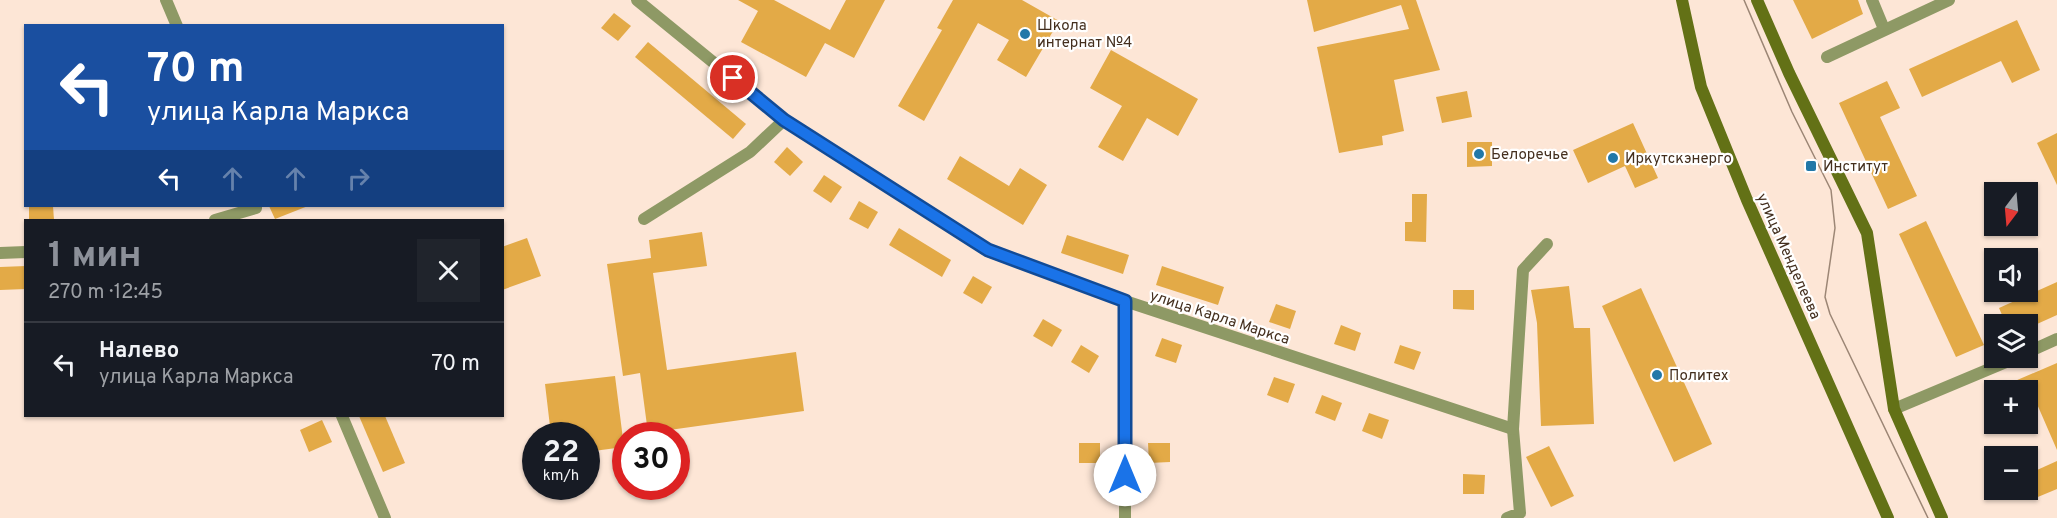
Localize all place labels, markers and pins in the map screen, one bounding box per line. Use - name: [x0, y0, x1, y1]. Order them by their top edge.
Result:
- place label: Школа интернат №4: [1037, 17, 1132, 53]
- marker: Школа интернат №4: [1018, 27, 1032, 41]
- pin: [707, 52, 758, 103]
- place label: Белоречье: [1491, 146, 1568, 165]
- marker: Белоречье: [1472, 147, 1486, 161]
- place label: Иркутскэнерго: [1625, 150, 1732, 169]
- marker: Иркутскэнерго: [1606, 151, 1620, 165]
- place label: Институт: [1823, 158, 1888, 177]
- marker: Институт: [1804, 159, 1818, 173]
- place label: Политех: [1669, 367, 1729, 386]
- marker: Политех: [1650, 368, 1664, 382]

